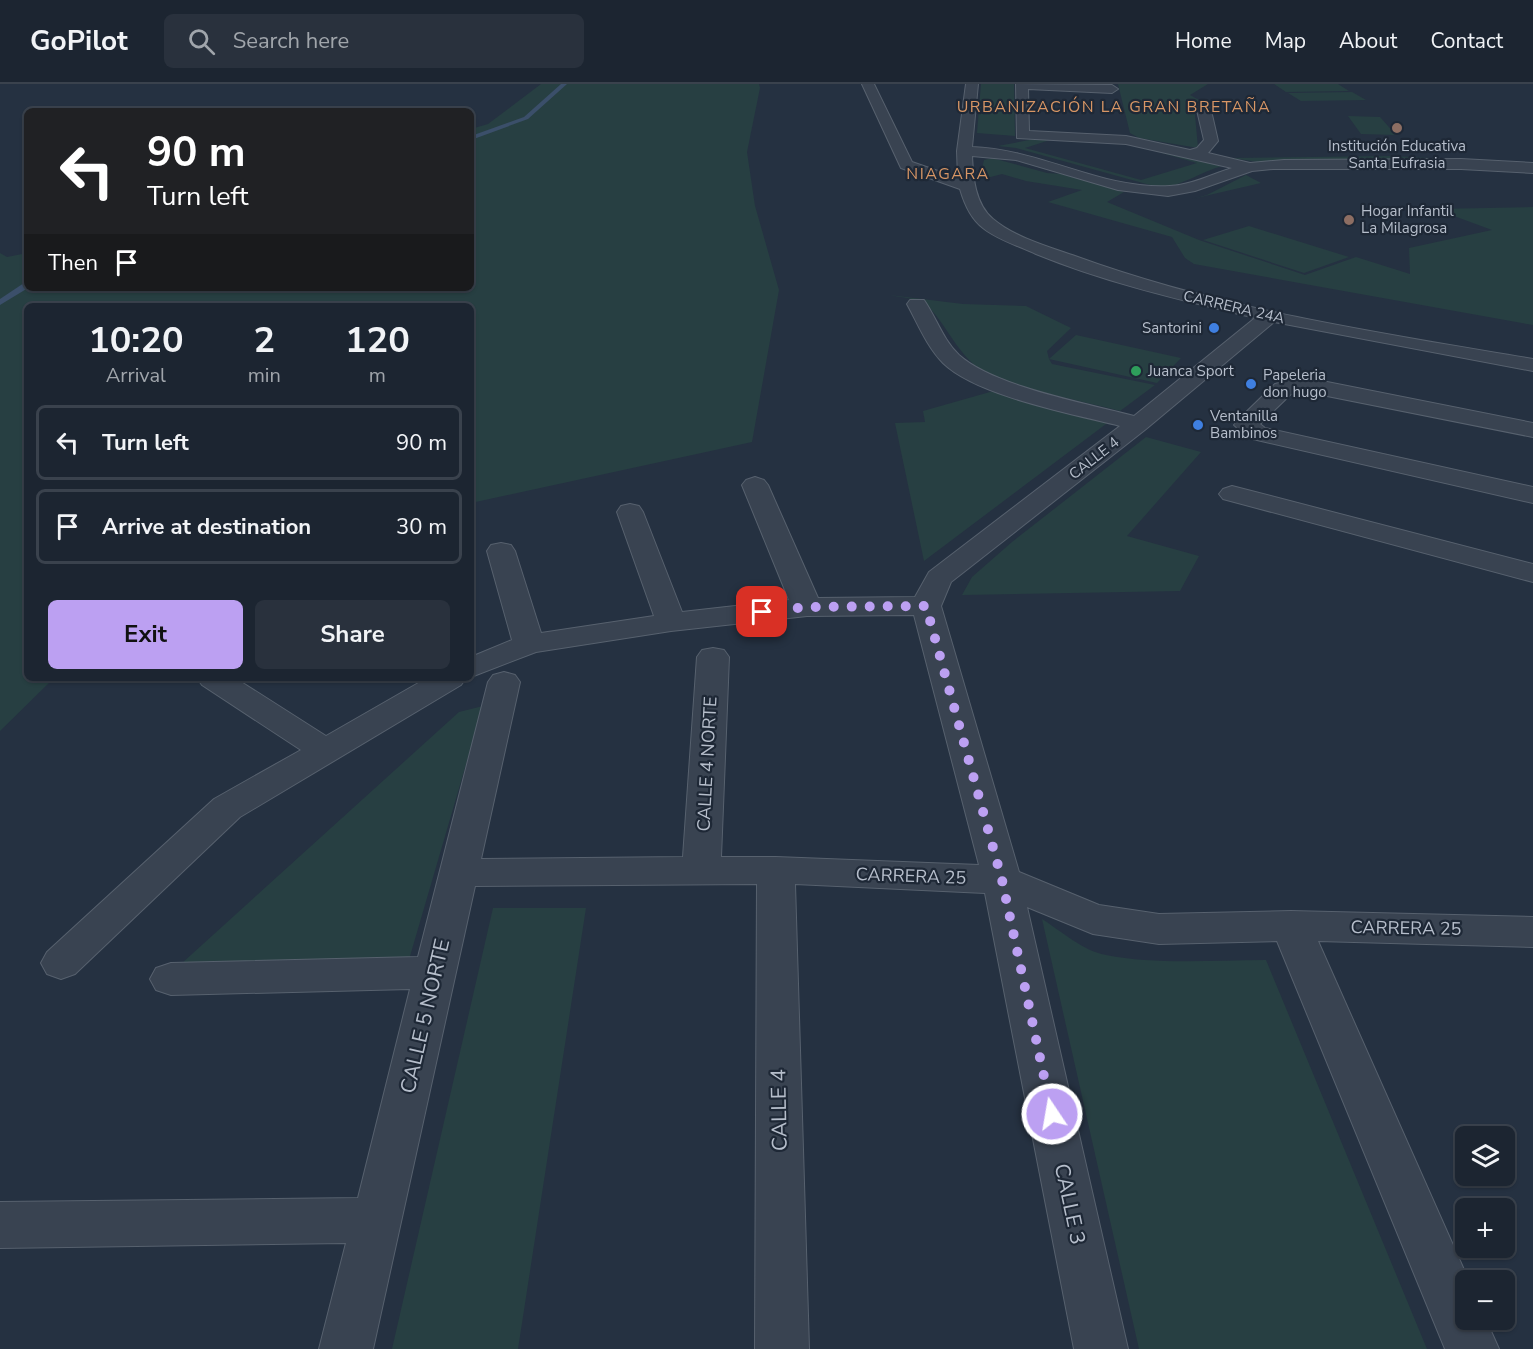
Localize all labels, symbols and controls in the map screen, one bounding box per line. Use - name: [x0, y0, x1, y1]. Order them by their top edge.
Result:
- search box: [164, 14, 584, 68]
- text: GoPilot: [30, 22, 128, 60]
- icon: search: [185, 25, 218, 58]
- text: Search here: [233, 26, 349, 56]
- text: Home: [1175, 27, 1232, 55]
- text: Map: [1265, 27, 1306, 55]
- text: About: [1339, 27, 1397, 55]
- text: Contact: [1430, 27, 1503, 55]
- district label: URBANIZACIÓN LA GRAN BRETAÑA: [957, 96, 1271, 118]
- marker: Institución Educativa Santa Eufrasia: [1390, 121, 1404, 135]
- text: 90 m: [147, 124, 246, 181]
- icon: left: [48, 132, 126, 210]
- place label: Institución Educativa Santa Eufrasia: [1328, 136, 1466, 173]
- district label: NIAGARA: [906, 163, 990, 185]
- text: Turn left: [147, 178, 248, 215]
- place label: Hogar Infantil La Milagrosa: [1361, 201, 1454, 238]
- marker: Hogar Infantil La Milagrosa: [1342, 213, 1356, 227]
- icon: arrive: [110, 246, 143, 279]
- text: Then: [48, 248, 98, 278]
- street label: CARRERA 24A: [1181, 286, 1287, 328]
- text: 10:20: [88, 316, 184, 365]
- text: 2: [253, 316, 275, 365]
- text: 120: [345, 316, 410, 365]
- place label: Santorini: [1142, 318, 1202, 338]
- marker: Santorini: [1207, 321, 1221, 335]
- place label: Juanca Sport: [1147, 361, 1235, 381]
- text: Arrival: [106, 362, 166, 389]
- text: min: [248, 362, 281, 389]
- text: m: [369, 362, 386, 389]
- marker: Juanca Sport: [1129, 364, 1143, 378]
- place label: Papeleria don hugo: [1263, 365, 1327, 402]
- marker: Papeleria don hugo: [1244, 377, 1258, 391]
- place label: Ventanilla Bambinos: [1209, 406, 1278, 443]
- marker: Ventanilla Bambinos: [1191, 418, 1205, 432]
- icon: left: [51, 426, 84, 459]
- text: Turn left: [102, 428, 189, 458]
- text: 90 m: [396, 428, 447, 458]
- street label: CALLE 4: [1065, 432, 1123, 484]
- icon: arrive: [51, 510, 84, 543]
- text: Arrive at destination: [102, 512, 311, 542]
- text: 30 m: [396, 512, 447, 542]
- pin: [736, 586, 787, 637]
- icon: arrive: [745, 595, 778, 628]
- button: Exit: [48, 600, 243, 669]
- button: Share: [255, 600, 450, 669]
- street label: CALLE 4 NORTE: [691, 696, 723, 832]
- street label: CARRERA 25: [855, 862, 967, 890]
- street label: CARRERA 25: [1350, 915, 1462, 941]
- street label: CALLE 5 NORTE: [394, 936, 456, 1096]
- street label: CALLE 4: [764, 1069, 794, 1151]
- position arrow: [1020, 1082, 1084, 1146]
- map controls: [1455, 1126, 1515, 1330]
- button: layers: [1455, 1126, 1515, 1186]
- street label: CALLE 3: [1048, 1161, 1092, 1247]
- button: +: [1455, 1198, 1515, 1258]
- button: −: [1455, 1270, 1515, 1330]

